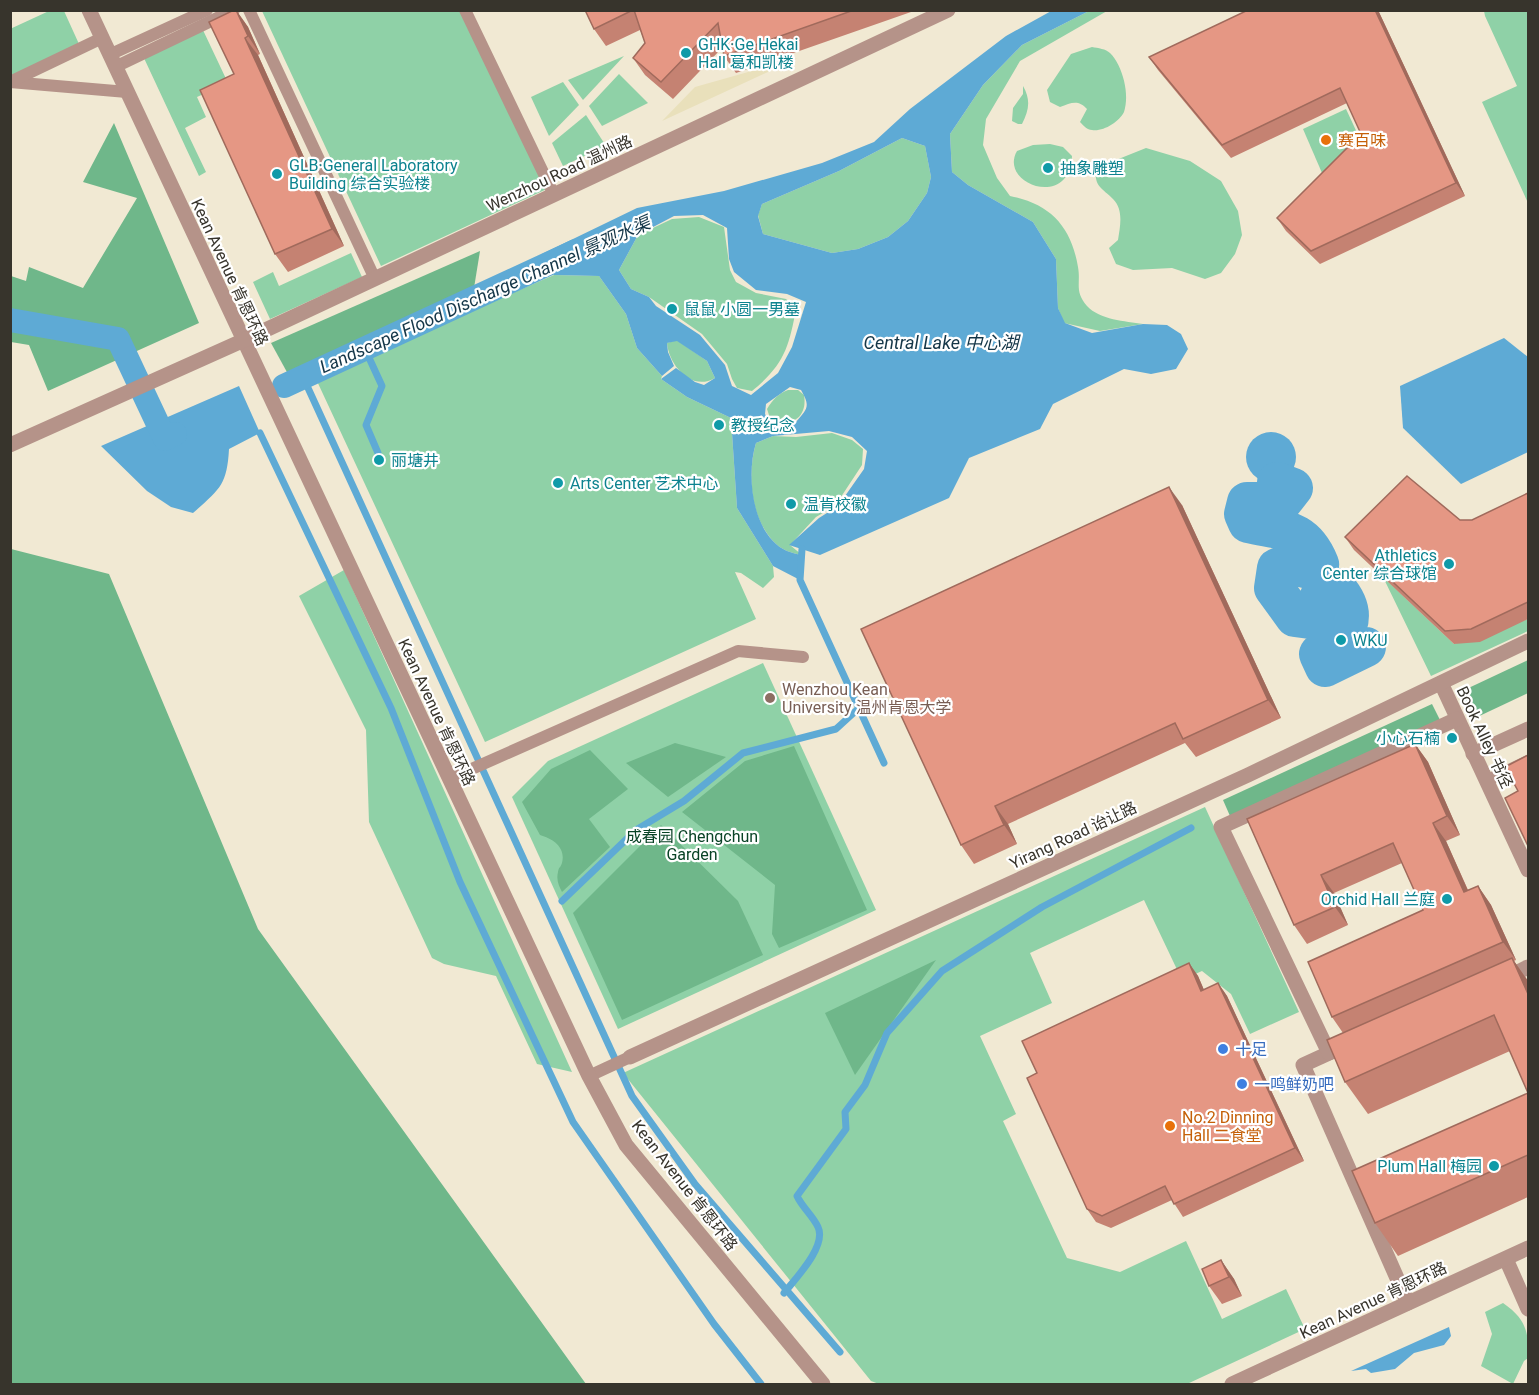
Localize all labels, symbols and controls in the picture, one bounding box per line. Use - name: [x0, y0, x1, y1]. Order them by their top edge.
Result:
- place label: GHK·Ge Hekai Hall 葛和凯楼: [698, 35, 798, 72]
- marker: GHK·Ge Hekai Hall 葛和凯楼: [679, 46, 693, 60]
- street label: Wenzhou Road 温州路: [483, 131, 635, 216]
- place label: 赛百味: [1338, 131, 1386, 150]
- marker: 赛百味: [1319, 133, 1333, 147]
- place label: GLB·General Laboratory Building 综合实验楼: [289, 156, 458, 193]
- place label: 抽象雕塑: [1060, 159, 1124, 178]
- marker: 抽象雕塑: [1041, 161, 1055, 175]
- marker: GLB·General Laboratory Building 综合实验楼: [270, 167, 284, 181]
- street label: Kean Avenue 肯恩环路: [187, 196, 272, 349]
- water label: Landscape Flood Discharge Channel 景观水渠: [316, 211, 656, 377]
- place label: 鼠鼠 小圆一男墓: [684, 300, 800, 319]
- marker: 鼠鼠 小圆一男墓: [665, 302, 679, 316]
- water label: Central Lake 中心湖: [864, 332, 1021, 353]
- place label: 教授纪念: [731, 416, 795, 435]
- marker: 教授纪念: [712, 418, 726, 432]
- place label: 丽塘井: [391, 451, 439, 470]
- marker: 丽塘井: [372, 453, 386, 467]
- place label: Arts Center 艺术中心: [570, 474, 719, 493]
- marker: Arts Center 艺术中心: [551, 476, 565, 490]
- place label: 温肯校徽: [803, 495, 867, 514]
- marker: 温肯校徽: [784, 497, 798, 511]
- place label: Athletics Center 综合球馆: [1322, 546, 1437, 583]
- marker: Athletics Center 综合球馆: [1442, 557, 1456, 571]
- place label: WKU: [1353, 631, 1388, 650]
- marker: WKU: [1334, 633, 1348, 647]
- street label: Kean Avenue 肯恩环路: [394, 636, 479, 789]
- place label: Wenzhou Kean University 温州肯恩大学: [782, 680, 952, 717]
- street label: Book Alley 书径: [1453, 683, 1516, 791]
- marker: Wenzhou Kean University 温州肯恩大学: [763, 691, 777, 705]
- place label: 小心石楠: [1376, 729, 1440, 748]
- marker: 小心石楠: [1445, 731, 1459, 745]
- street label: Yirang Road 诒让路: [1007, 798, 1140, 873]
- park label: 成春园 Chengchun Garden: [626, 827, 758, 864]
- place label: Orchid Hall 兰庭: [1321, 890, 1435, 909]
- marker: Orchid Hall 兰庭: [1440, 892, 1454, 906]
- place label: 十足: [1235, 1040, 1267, 1059]
- marker: 十足: [1216, 1042, 1230, 1056]
- place label: 一鸣鲜奶吧: [1254, 1075, 1334, 1094]
- marker: 一鸣鲜奶吧: [1235, 1077, 1249, 1091]
- place label: No.2 Dinning Hall 二食堂: [1182, 1108, 1274, 1145]
- street label: Kean Avenue 肯恩环路: [628, 1116, 741, 1254]
- marker: No.2 Dinning Hall 二食堂: [1163, 1119, 1177, 1133]
- place label: Plum Hall 梅园: [1377, 1157, 1482, 1176]
- marker: Plum Hall 梅园: [1487, 1159, 1501, 1173]
- street label: Kean Avenue 肯恩环路: [1297, 1258, 1450, 1343]

